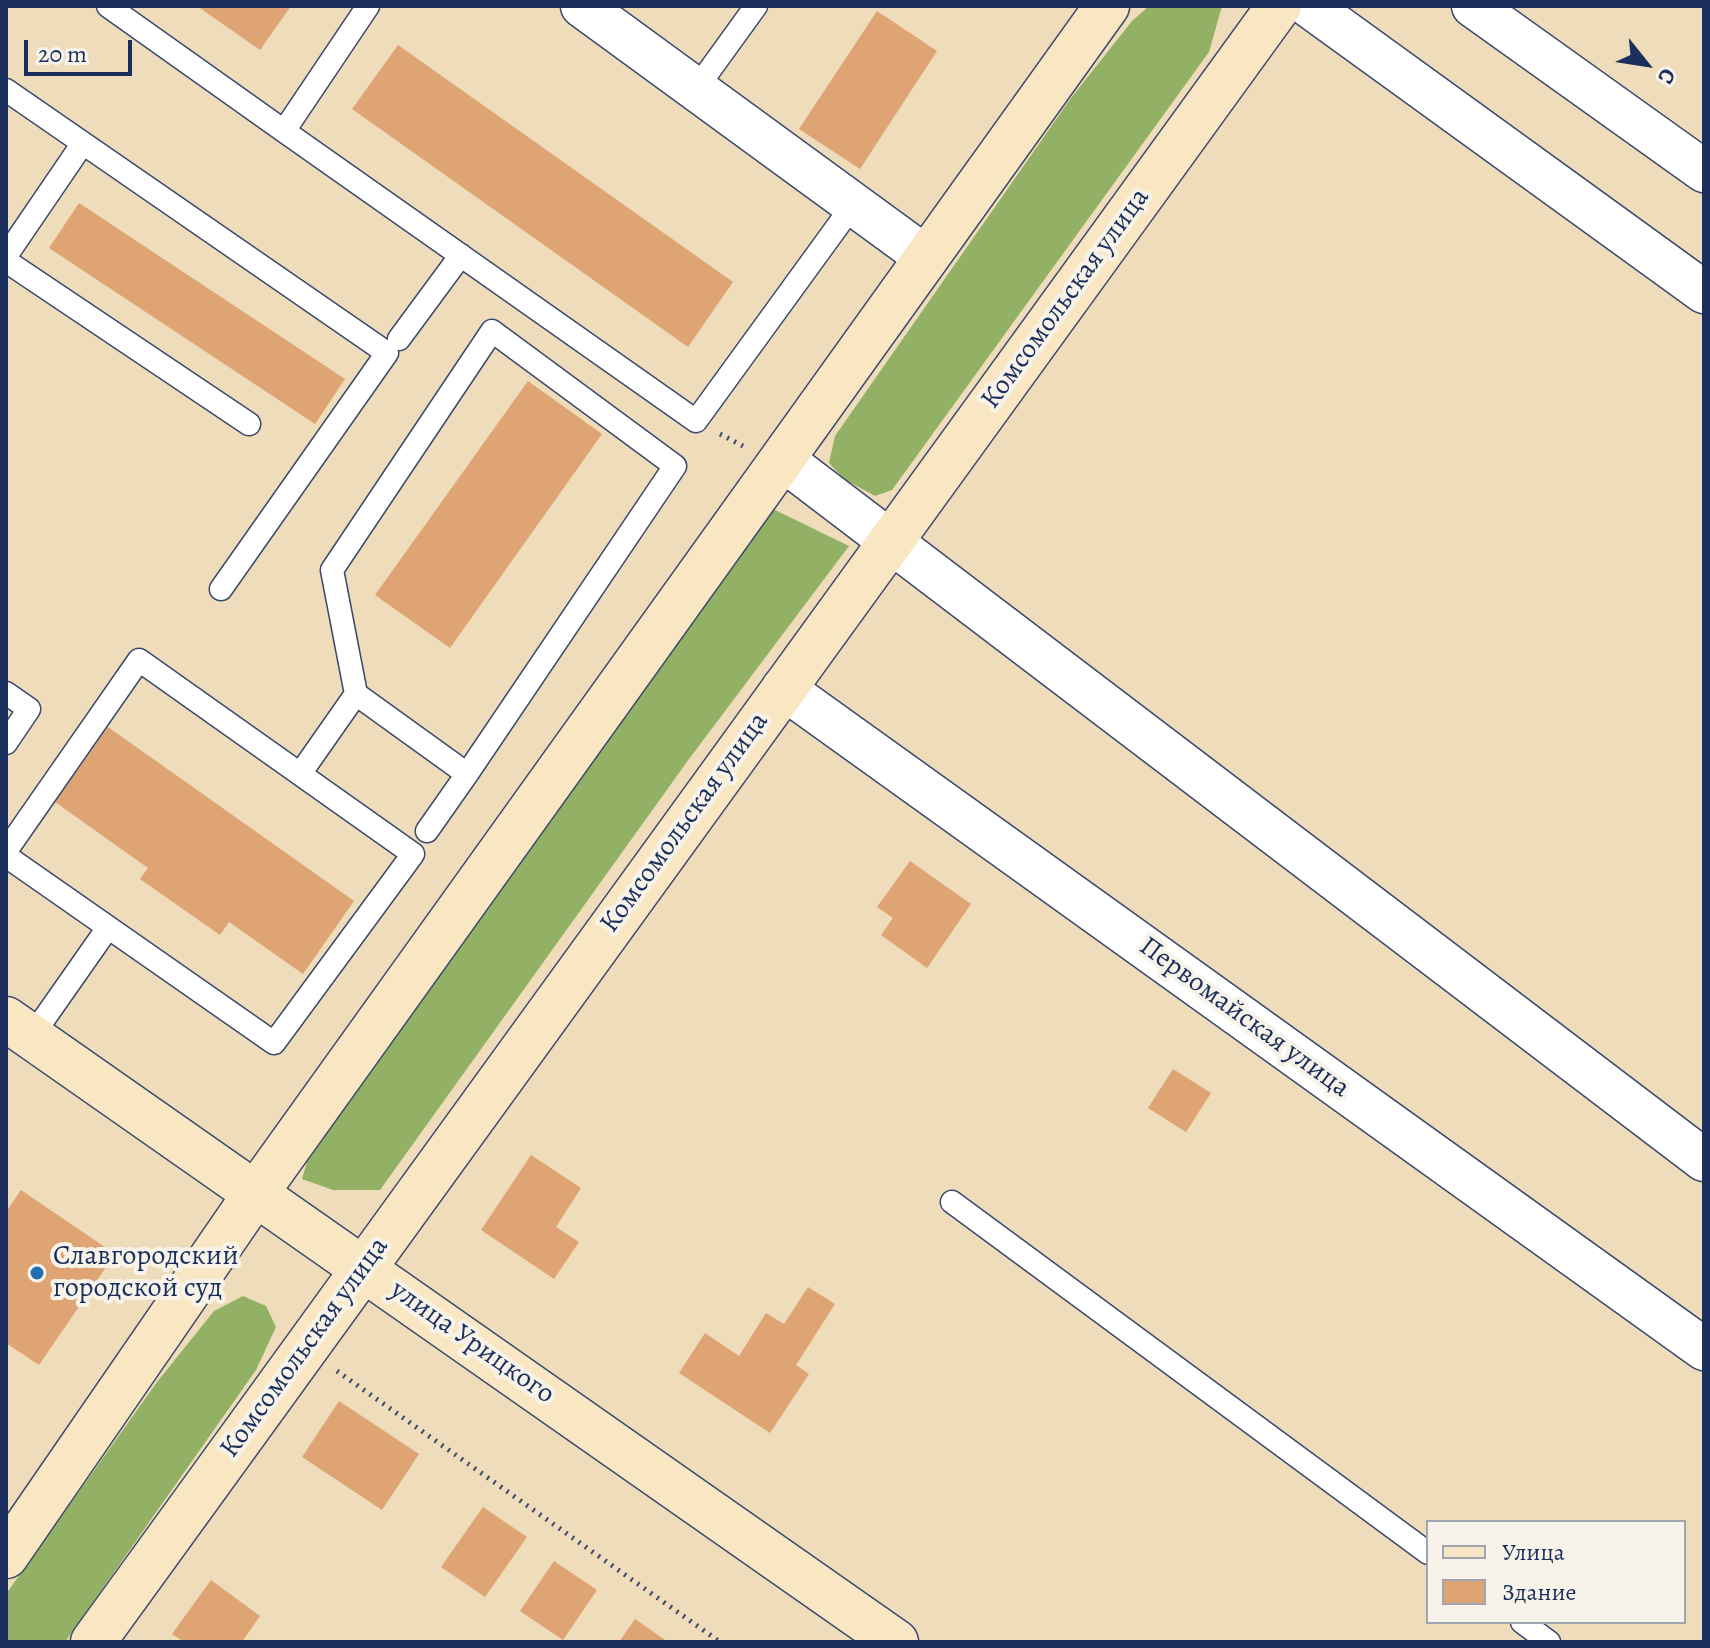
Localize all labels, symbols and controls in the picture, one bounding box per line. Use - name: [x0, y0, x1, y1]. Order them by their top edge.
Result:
- scale bar: [28, 24, 136, 74]
- north arrow: [1606, 24, 1686, 104]
- text: 20 m: [38, 38, 87, 70]
- text: С: [1650, 63, 1683, 89]
- street label: Комсомольская улица: [975, 182, 1157, 416]
- street label: Комсомольская улица: [594, 706, 776, 940]
- street label: Первомайская улица: [1132, 930, 1356, 1106]
- street label: Комсомольская улица: [214, 1231, 396, 1465]
- place label: Славгородский городской суд: [53, 1240, 239, 1306]
- marker: Славгородский городской суд: [28, 1264, 46, 1282]
- street label: улица Урицкого: [383, 1274, 561, 1412]
- legend: [1426, 1520, 1686, 1624]
- text: Улица: [1502, 1536, 1565, 1568]
- text: Здание: [1502, 1576, 1577, 1608]

